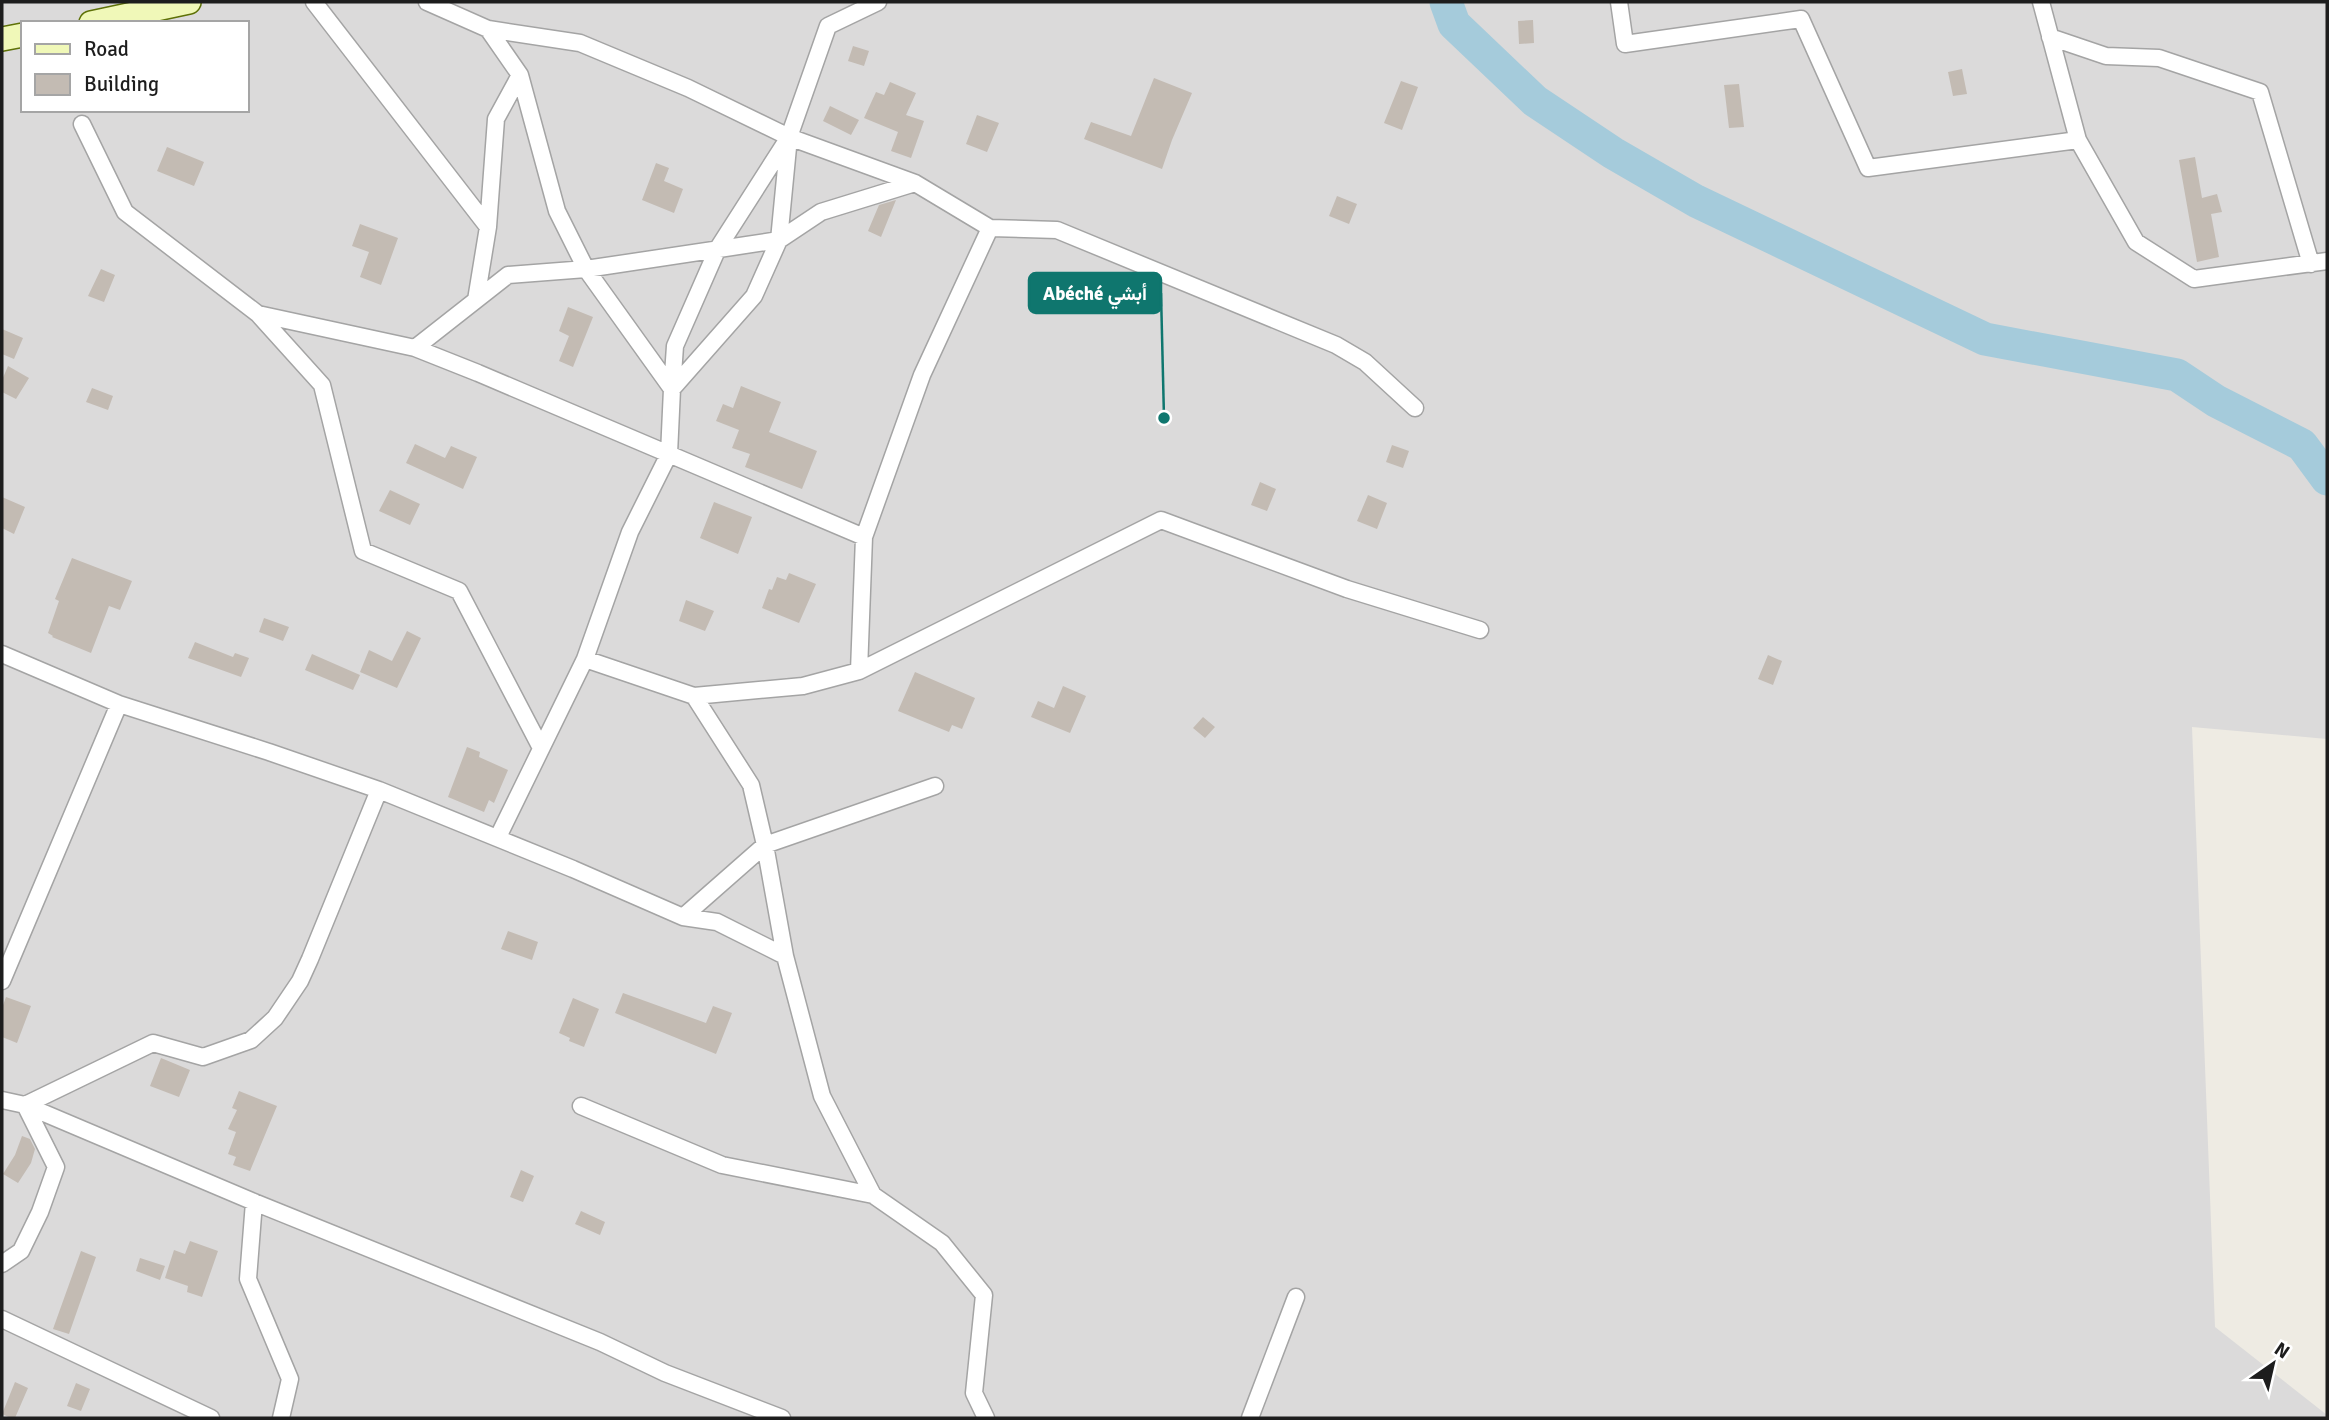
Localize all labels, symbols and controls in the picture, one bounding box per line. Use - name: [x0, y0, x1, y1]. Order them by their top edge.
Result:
- legend: [21, 21, 248, 112]
- text: Road: [84, 36, 129, 62]
- text: Building: [84, 71, 159, 97]
- callout: Abéché أبشي: [1029, 273, 1161, 313]
- text: Abéché أبشي: [1043, 282, 1147, 310]
- north arrow: [2238, 1329, 2308, 1399]
- text: N: [2270, 1337, 2294, 1364]

